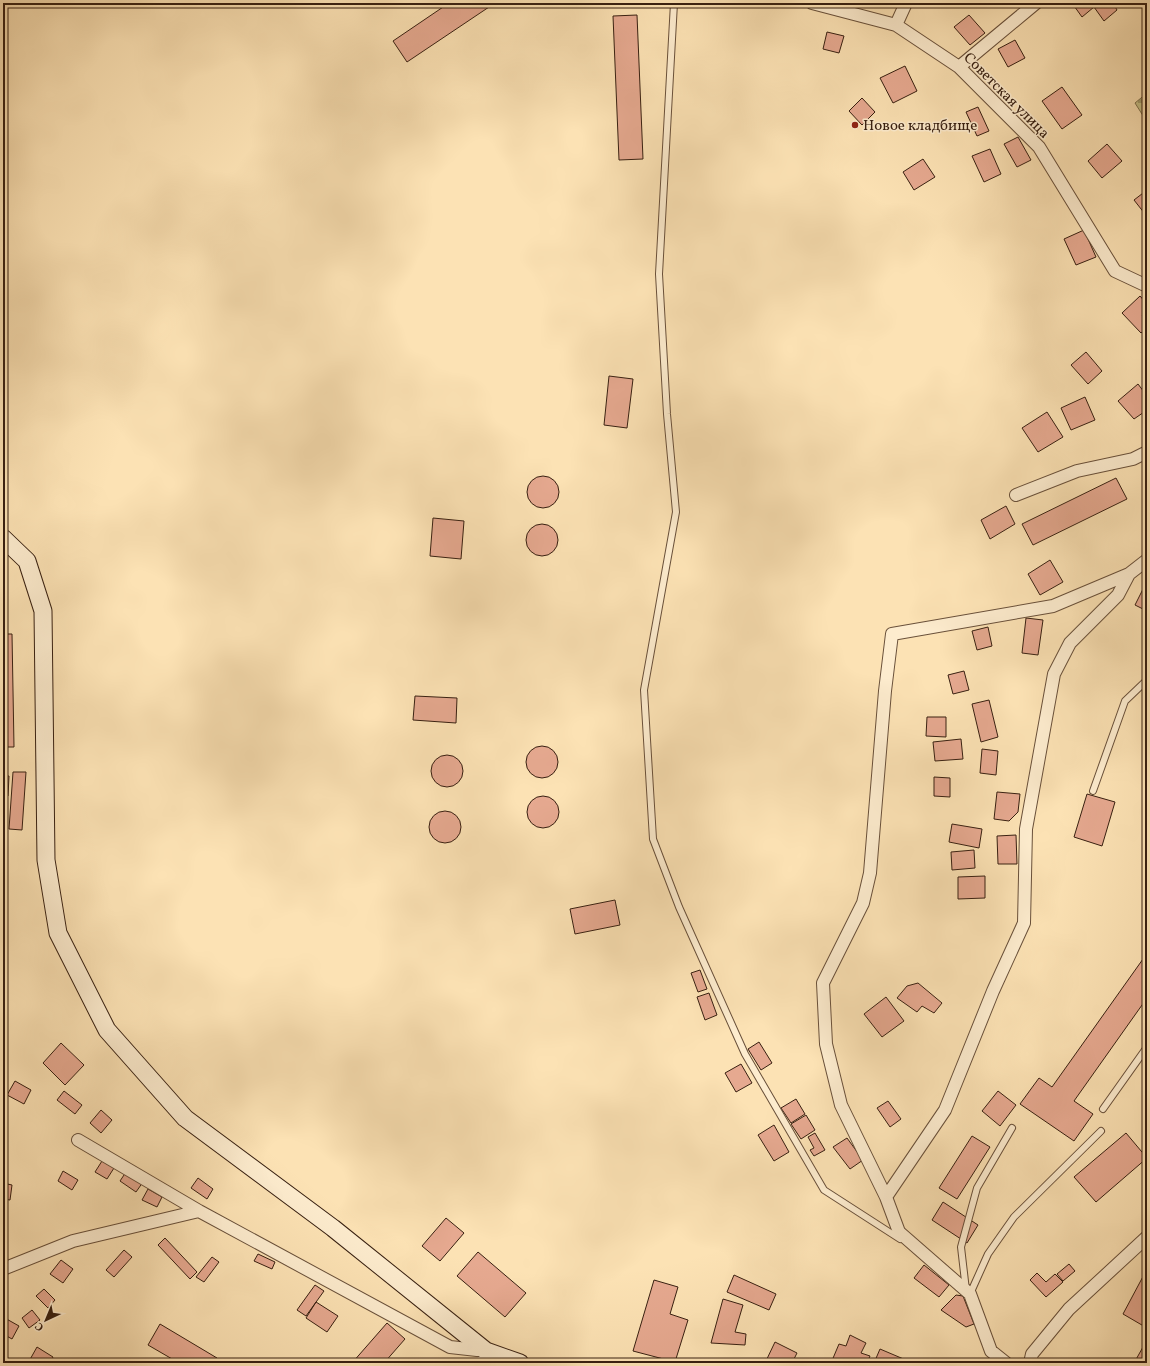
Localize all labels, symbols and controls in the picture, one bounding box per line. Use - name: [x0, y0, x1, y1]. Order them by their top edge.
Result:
- street label: Советская улица: [958, 48, 1054, 144]
- place label: Новое кладбище: [863, 116, 977, 137]
- marker: Новое кладбище: [850, 120, 860, 130]
- north arrow: [26, 1300, 66, 1340]
- text: С: [32, 1318, 48, 1334]

